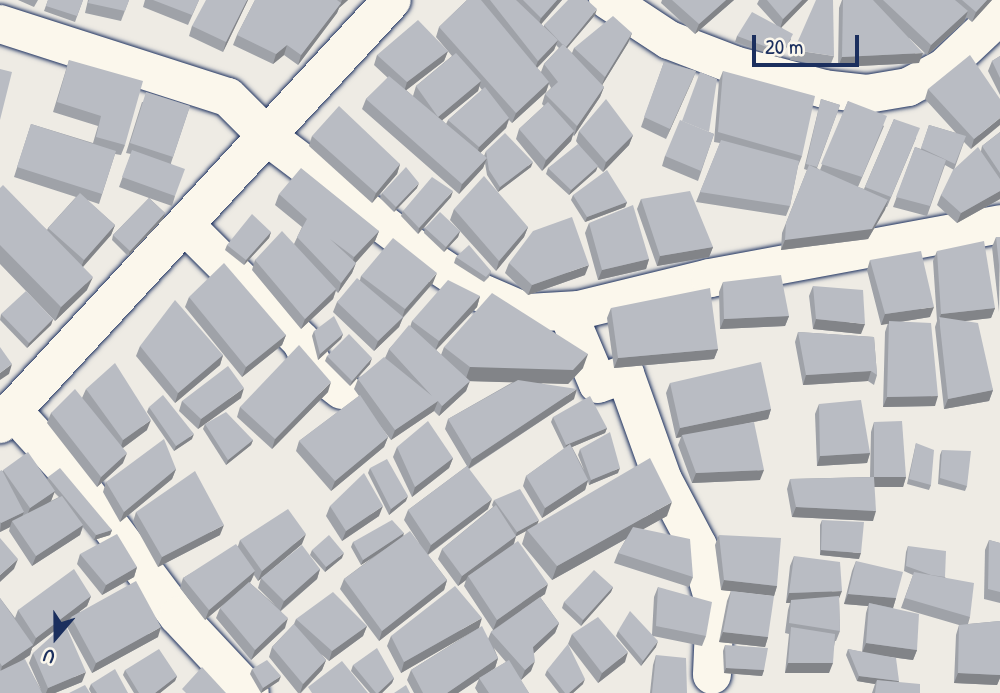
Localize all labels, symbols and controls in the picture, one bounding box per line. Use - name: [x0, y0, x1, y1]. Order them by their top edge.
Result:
- scale bar: [755, 21, 862, 65]
- text: 20 m: [765, 32, 803, 61]
- north arrow: [21, 602, 91, 672]
- text: U: [39, 643, 58, 671]

